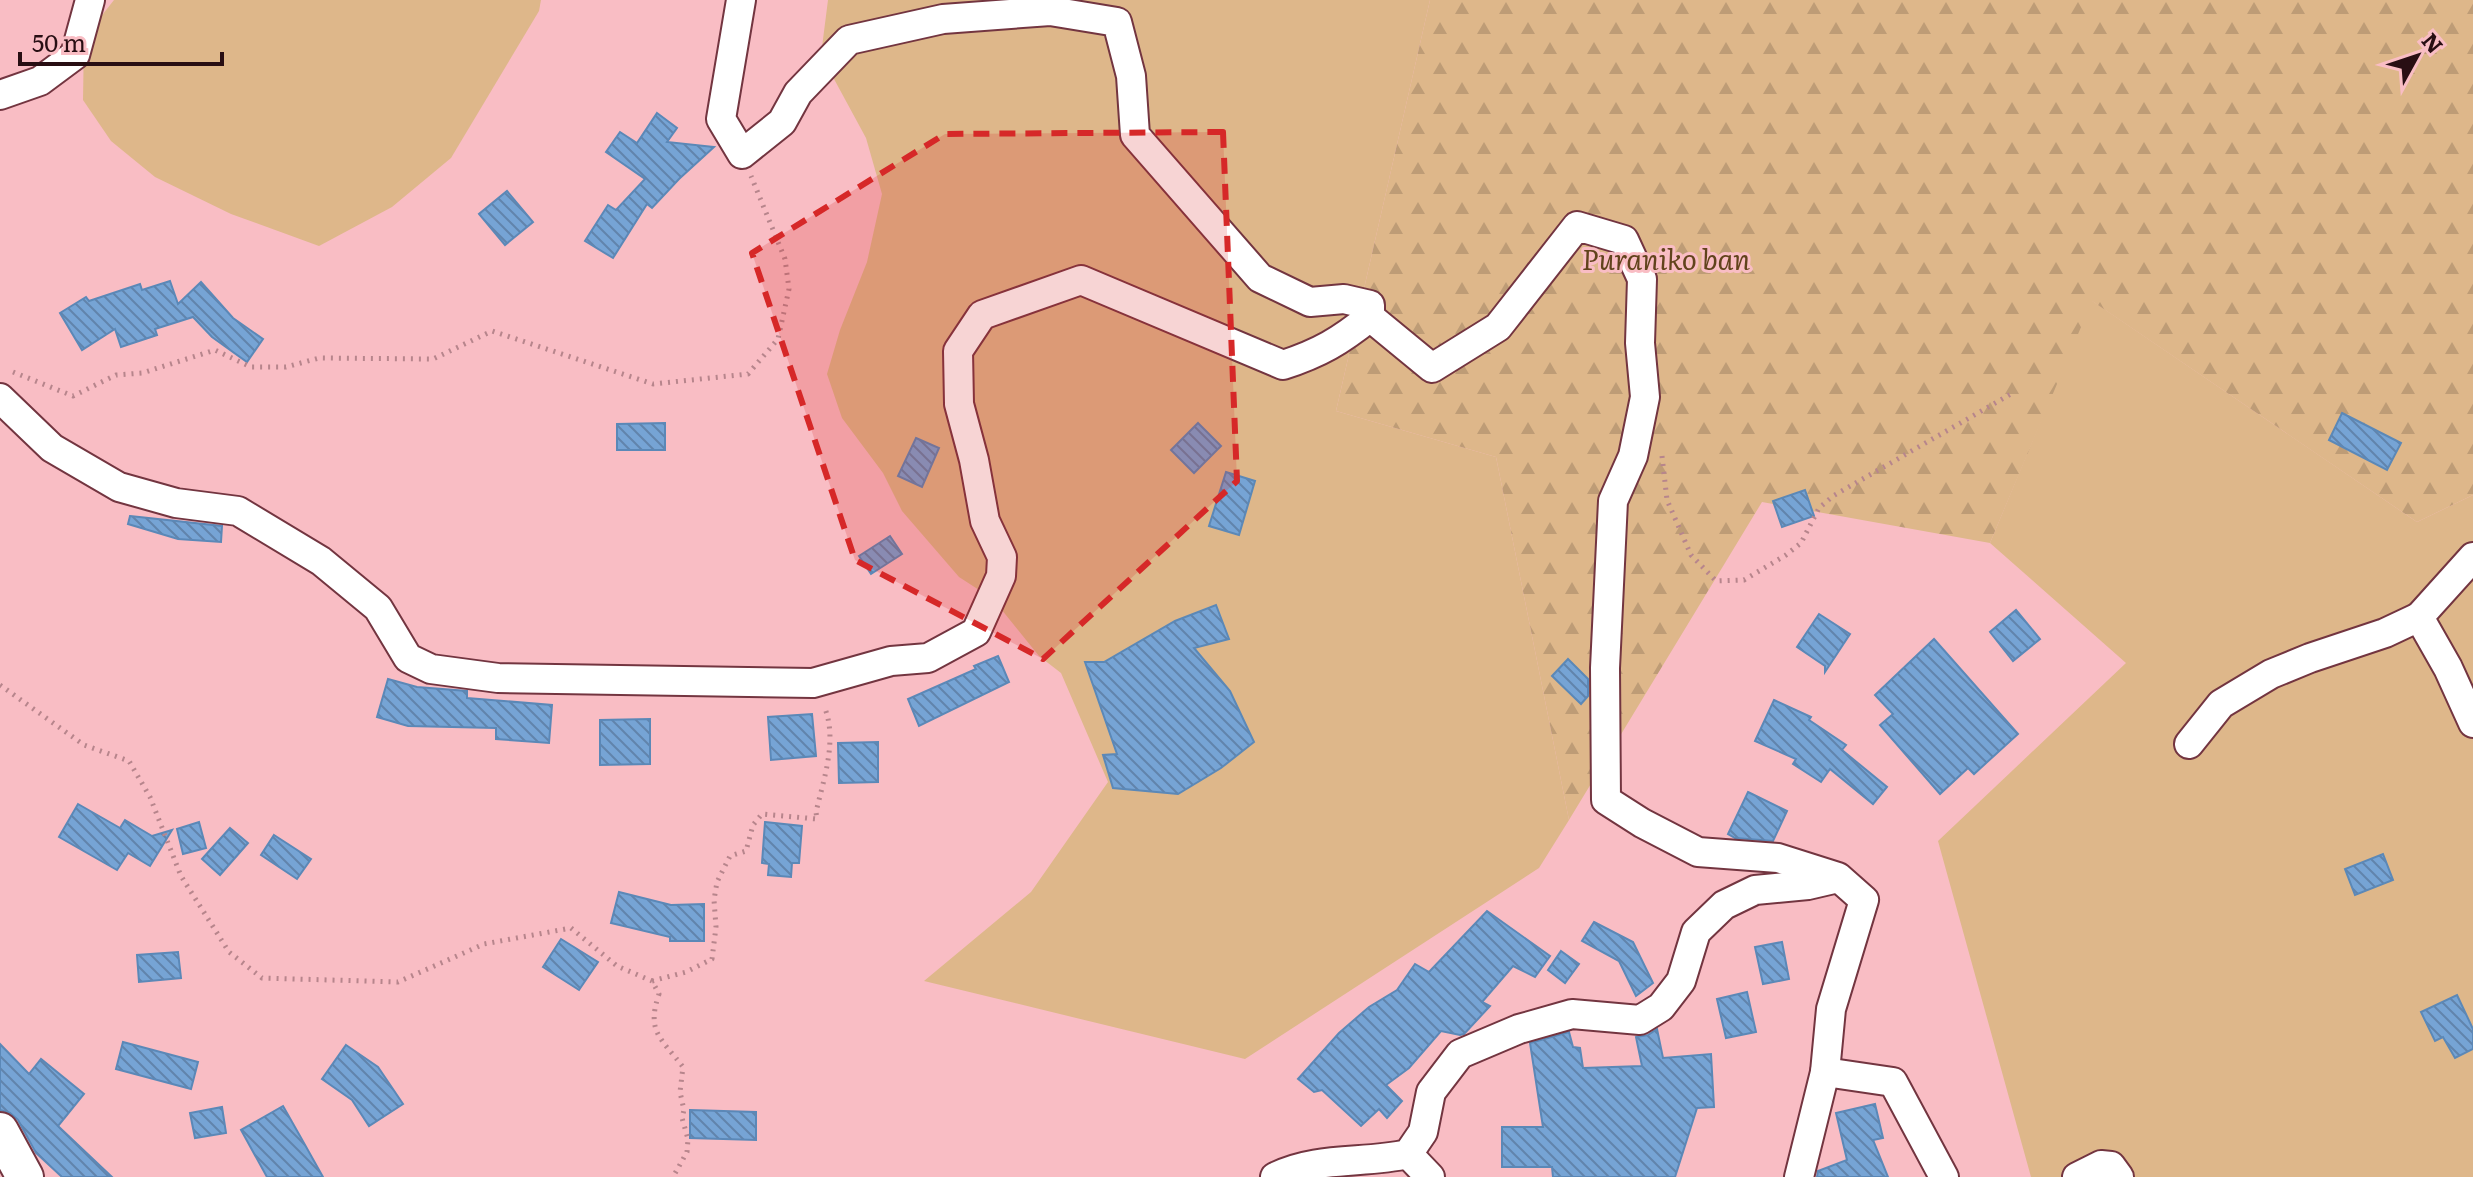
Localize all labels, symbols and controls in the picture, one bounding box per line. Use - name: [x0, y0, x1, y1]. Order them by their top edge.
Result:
- scale bar: [20, 16, 222, 66]
- north arrow: [2377, 16, 2457, 96]
- text: 50 m: [32, 24, 86, 59]
- text: N: [2415, 25, 2452, 60]
- park label: Puraniko ban: [1582, 237, 1751, 279]

